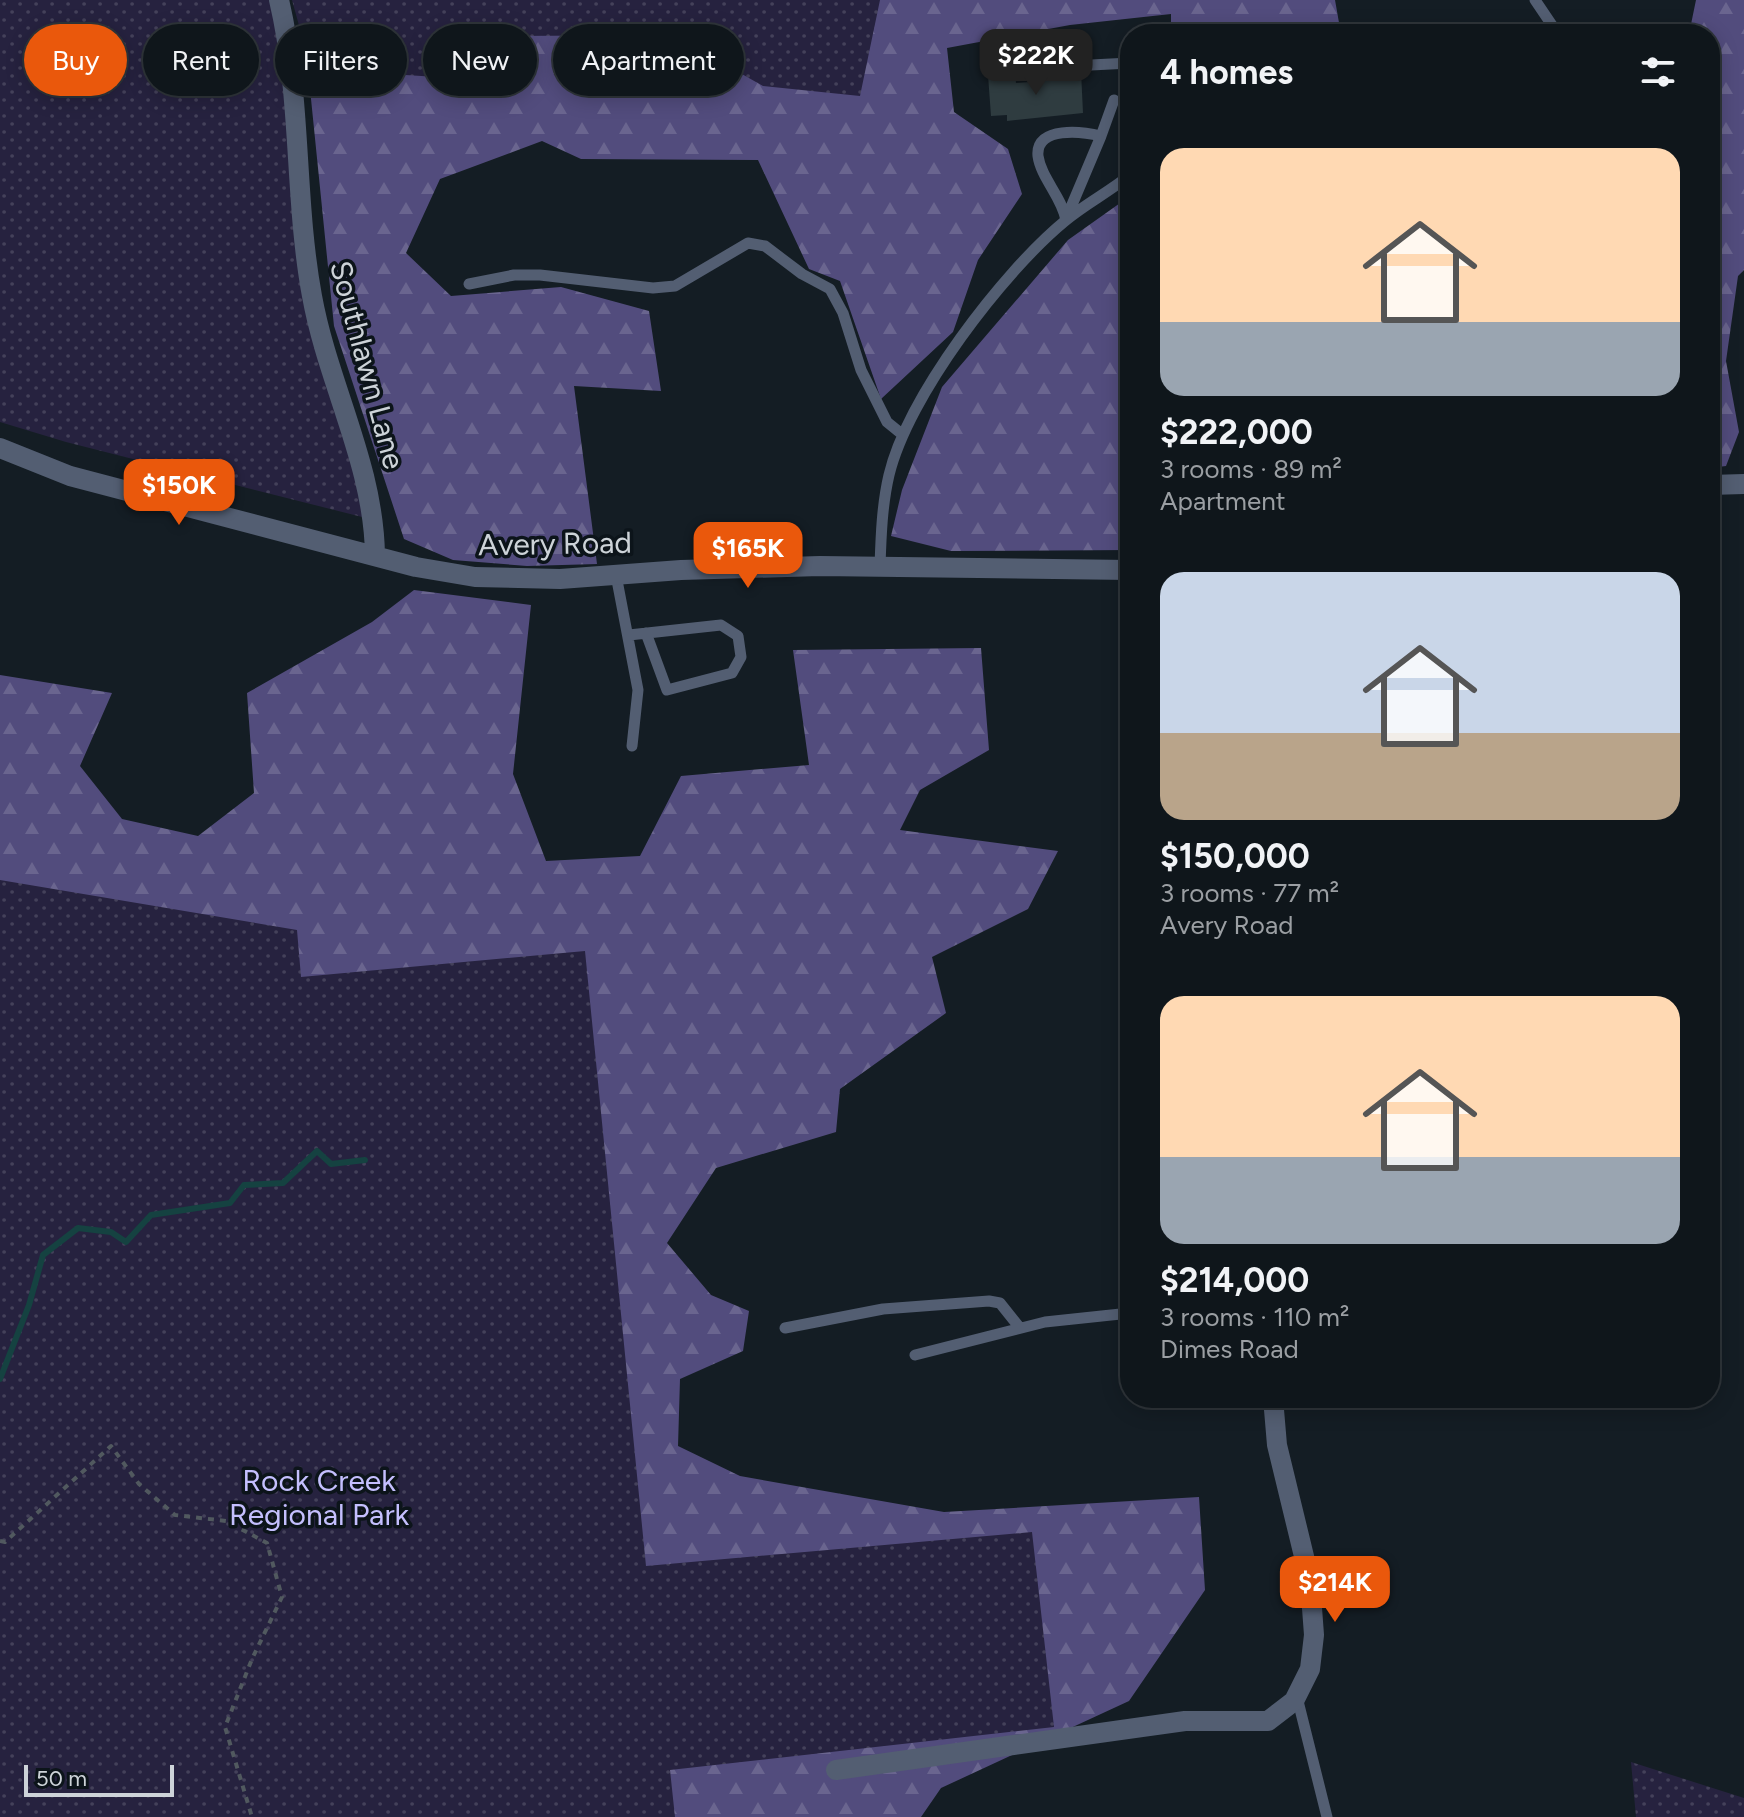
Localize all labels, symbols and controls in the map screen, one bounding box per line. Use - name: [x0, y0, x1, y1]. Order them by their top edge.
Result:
- chip: Buy: [24, 24, 127, 96]
- chip: Rent: [143, 24, 259, 96]
- chip: Filters: [275, 24, 407, 96]
- chip: New: [423, 24, 537, 96]
- chip: Apartment: [553, 24, 744, 96]
- pin: $222K: [980, 29, 1092, 97]
- text: $222K: [998, 39, 1074, 71]
- icon: filters: [1636, 50, 1680, 94]
- text: 4 homes: [1160, 52, 1293, 93]
- icon: home: [1348, 200, 1492, 344]
- street label: Southlawn Lane: [322, 257, 413, 473]
- text: $222,000: [1160, 412, 1313, 453]
- text: 3 rooms · 89 m²: [1160, 453, 1342, 485]
- pin: $150K: [123, 459, 235, 527]
- text: $150K: [142, 469, 216, 501]
- text: Apartment: [1160, 485, 1286, 517]
- pin: $165K: [692, 522, 804, 590]
- street label: Avery Road: [478, 524, 632, 563]
- text: $165K: [712, 532, 784, 564]
- icon: home: [1348, 624, 1492, 768]
- text: $150,000: [1160, 836, 1310, 877]
- text: 3 rooms · 77 m²: [1160, 877, 1339, 909]
- text: Avery Road: [1160, 909, 1293, 941]
- icon: home: [1348, 1048, 1492, 1192]
- text: $214,000: [1160, 1260, 1309, 1301]
- text: 3 rooms · 110 m²: [1160, 1301, 1349, 1333]
- text: Dimes Road: [1160, 1333, 1299, 1365]
- park label: Rock Creek Regional Park: [229, 1462, 410, 1533]
- pin: $214K: [1279, 1556, 1391, 1624]
- text: $214K: [1298, 1566, 1372, 1598]
- scale bar: [24, 1761, 174, 1797]
- text: 50 m: [36, 1765, 87, 1792]

